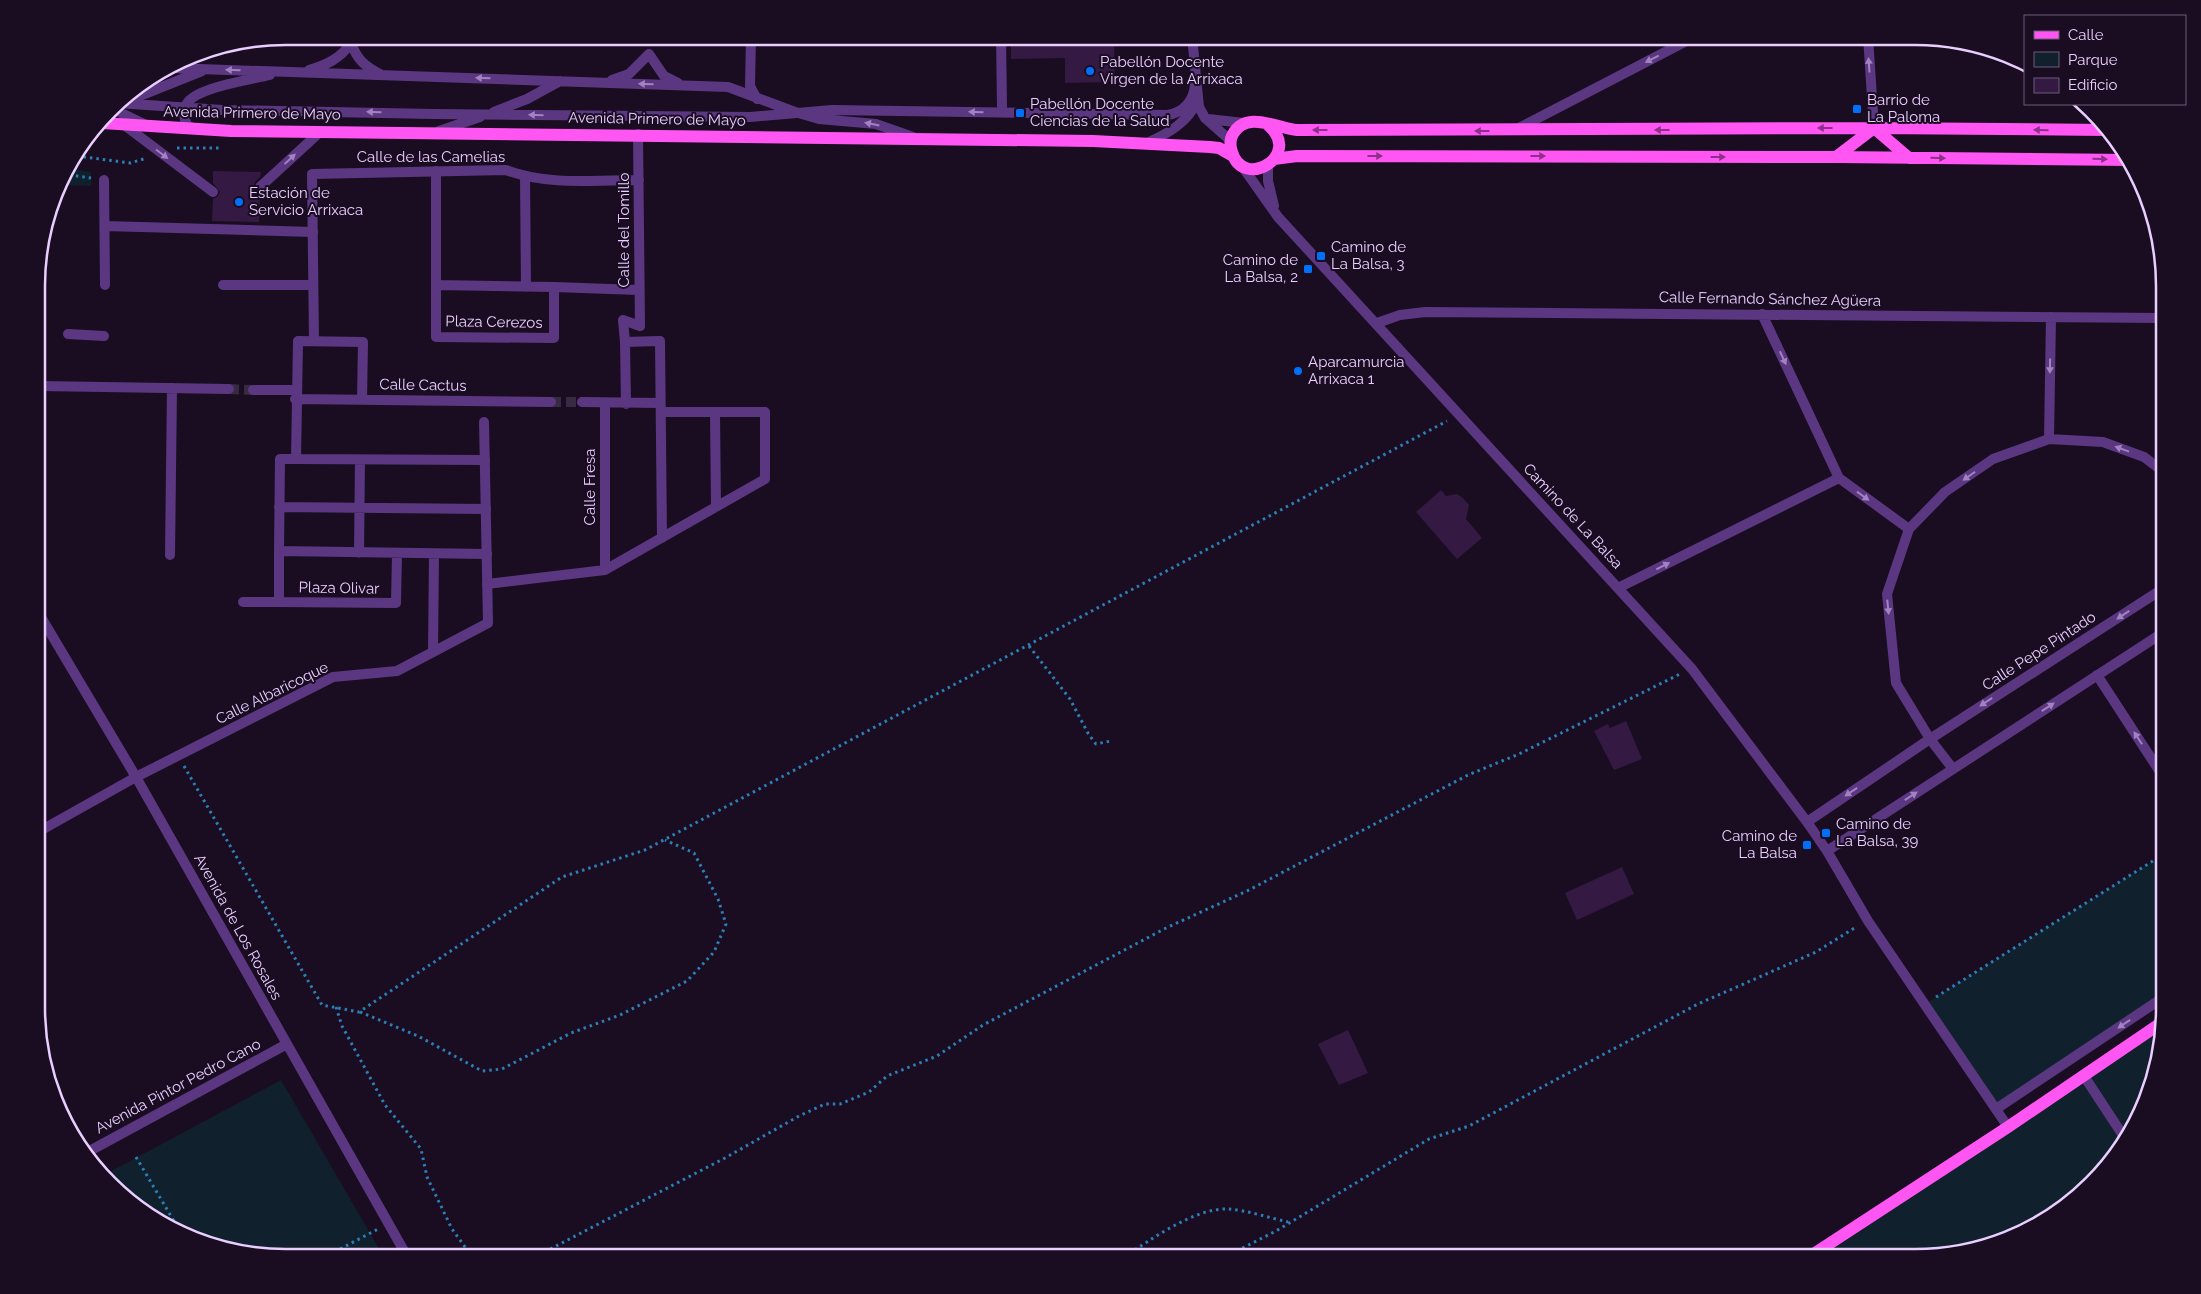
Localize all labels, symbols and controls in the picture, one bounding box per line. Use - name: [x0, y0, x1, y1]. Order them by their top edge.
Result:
- legend: [2024, 15, 2186, 105]
- text: Calle: [2068, 26, 2104, 44]
- text: Parque: [2068, 51, 2118, 69]
- place label: Pabellón Docente Virgen de la Arrixaca: [1100, 53, 1243, 88]
- one-way arrow: [1645, 55, 1660, 63]
- one-way arrow: [1865, 56, 1873, 72]
- marker: Pabellón Docente Virgen de la Arrixaca: [1084, 65, 1096, 77]
- one-way arrow: [225, 66, 241, 74]
- one-way arrow: [475, 74, 491, 82]
- text: Edificio: [2068, 76, 2118, 94]
- one-way arrow: [637, 79, 653, 87]
- place label: Barrio de La Paloma: [1867, 91, 1940, 126]
- place label: Pabellón Docente Ciencias de la Salud: [1030, 95, 1170, 130]
- street label: Avenida Primero de Mayo: [163, 102, 341, 124]
- marker: Barrio de La Paloma: [1851, 103, 1863, 115]
- marker: Pabellón Docente Ciencias de la Salud: [1014, 107, 1026, 119]
- one-way arrow: [366, 108, 382, 116]
- street label: Avenida Primero de Mayo: [568, 108, 746, 130]
- one-way arrow: [968, 108, 984, 116]
- one-way arrow: [528, 111, 544, 119]
- one-way arrow: [863, 120, 879, 128]
- one-way arrow: [1817, 124, 1833, 132]
- one-way arrow: [2033, 125, 2049, 133]
- one-way arrow: [1312, 126, 1328, 134]
- one-way arrow: [1654, 126, 1670, 134]
- one-way arrow: [1474, 127, 1490, 135]
- street label: Calle de las Camelias: [357, 148, 505, 166]
- one-way arrow: [155, 149, 169, 159]
- one-way arrow: [1368, 152, 1384, 160]
- one-way arrow: [1530, 152, 1546, 160]
- one-way arrow: [284, 153, 296, 165]
- one-way arrow: [1710, 153, 1726, 161]
- one-way arrow: [1930, 154, 1946, 162]
- one-way arrow: [2092, 155, 2108, 163]
- street label: Calle del Tomillo: [615, 172, 633, 287]
- place label: Estación de Servicio Arrixaca: [249, 184, 363, 219]
- marker: Estación de Servicio Arrixaca: [233, 196, 245, 208]
- place label: Camino de La Balsa, 3: [1331, 238, 1406, 273]
- marker: Camino de La Balsa, 3: [1315, 250, 1327, 262]
- place label: Camino de La Balsa, 2: [1223, 251, 1298, 286]
- marker: Camino de La Balsa, 2: [1302, 263, 1314, 275]
- street label: Calle Fernando Sánchez Agüera: [1659, 288, 1881, 310]
- street label: Plaza Cerezos: [445, 312, 543, 332]
- one-way arrow: [1779, 351, 1787, 365]
- place label: Aparcamurcia Arrixaca 1: [1308, 353, 1404, 388]
- one-way arrow: [2046, 358, 2054, 374]
- marker: Aparcamurcia Arrixaca 1: [1292, 365, 1304, 377]
- street label: Calle Cactus: [379, 375, 467, 395]
- one-way arrow: [2114, 445, 2129, 453]
- street label: Calle Fresa: [581, 449, 599, 525]
- street label: Camino de La Balsa: [1520, 460, 1626, 572]
- one-way arrow: [1962, 471, 1976, 481]
- one-way arrow: [1856, 491, 1870, 501]
- one-way arrow: [1656, 562, 1671, 570]
- street label: Plaza Olivar: [298, 578, 380, 598]
- one-way arrow: [1884, 599, 1892, 615]
- street label: Calle Pepe Pintado: [1979, 608, 2099, 694]
- one-way arrow: [2117, 610, 2130, 619]
- street label: Calle Albaricoque: [213, 658, 331, 728]
- one-way arrow: [1980, 698, 1993, 707]
- one-way arrow: [2041, 702, 2054, 712]
- one-way arrow: [2133, 731, 2142, 744]
- one-way arrow: [1844, 787, 1858, 797]
- one-way arrow: [1905, 791, 1918, 800]
- place label: Camino de La Balsa, 39: [1836, 815, 1919, 850]
- place label: Camino de La Balsa: [1722, 827, 1797, 862]
- marker: Camino de La Balsa, 39: [1820, 827, 1832, 839]
- marker: Camino de La Balsa: [1801, 839, 1813, 851]
- street label: Avenida de Los Rosales: [190, 851, 286, 1003]
- one-way arrow: [2117, 1019, 2130, 1029]
- street label: Avenida Pintor Pedro Cano: [92, 1035, 264, 1137]

